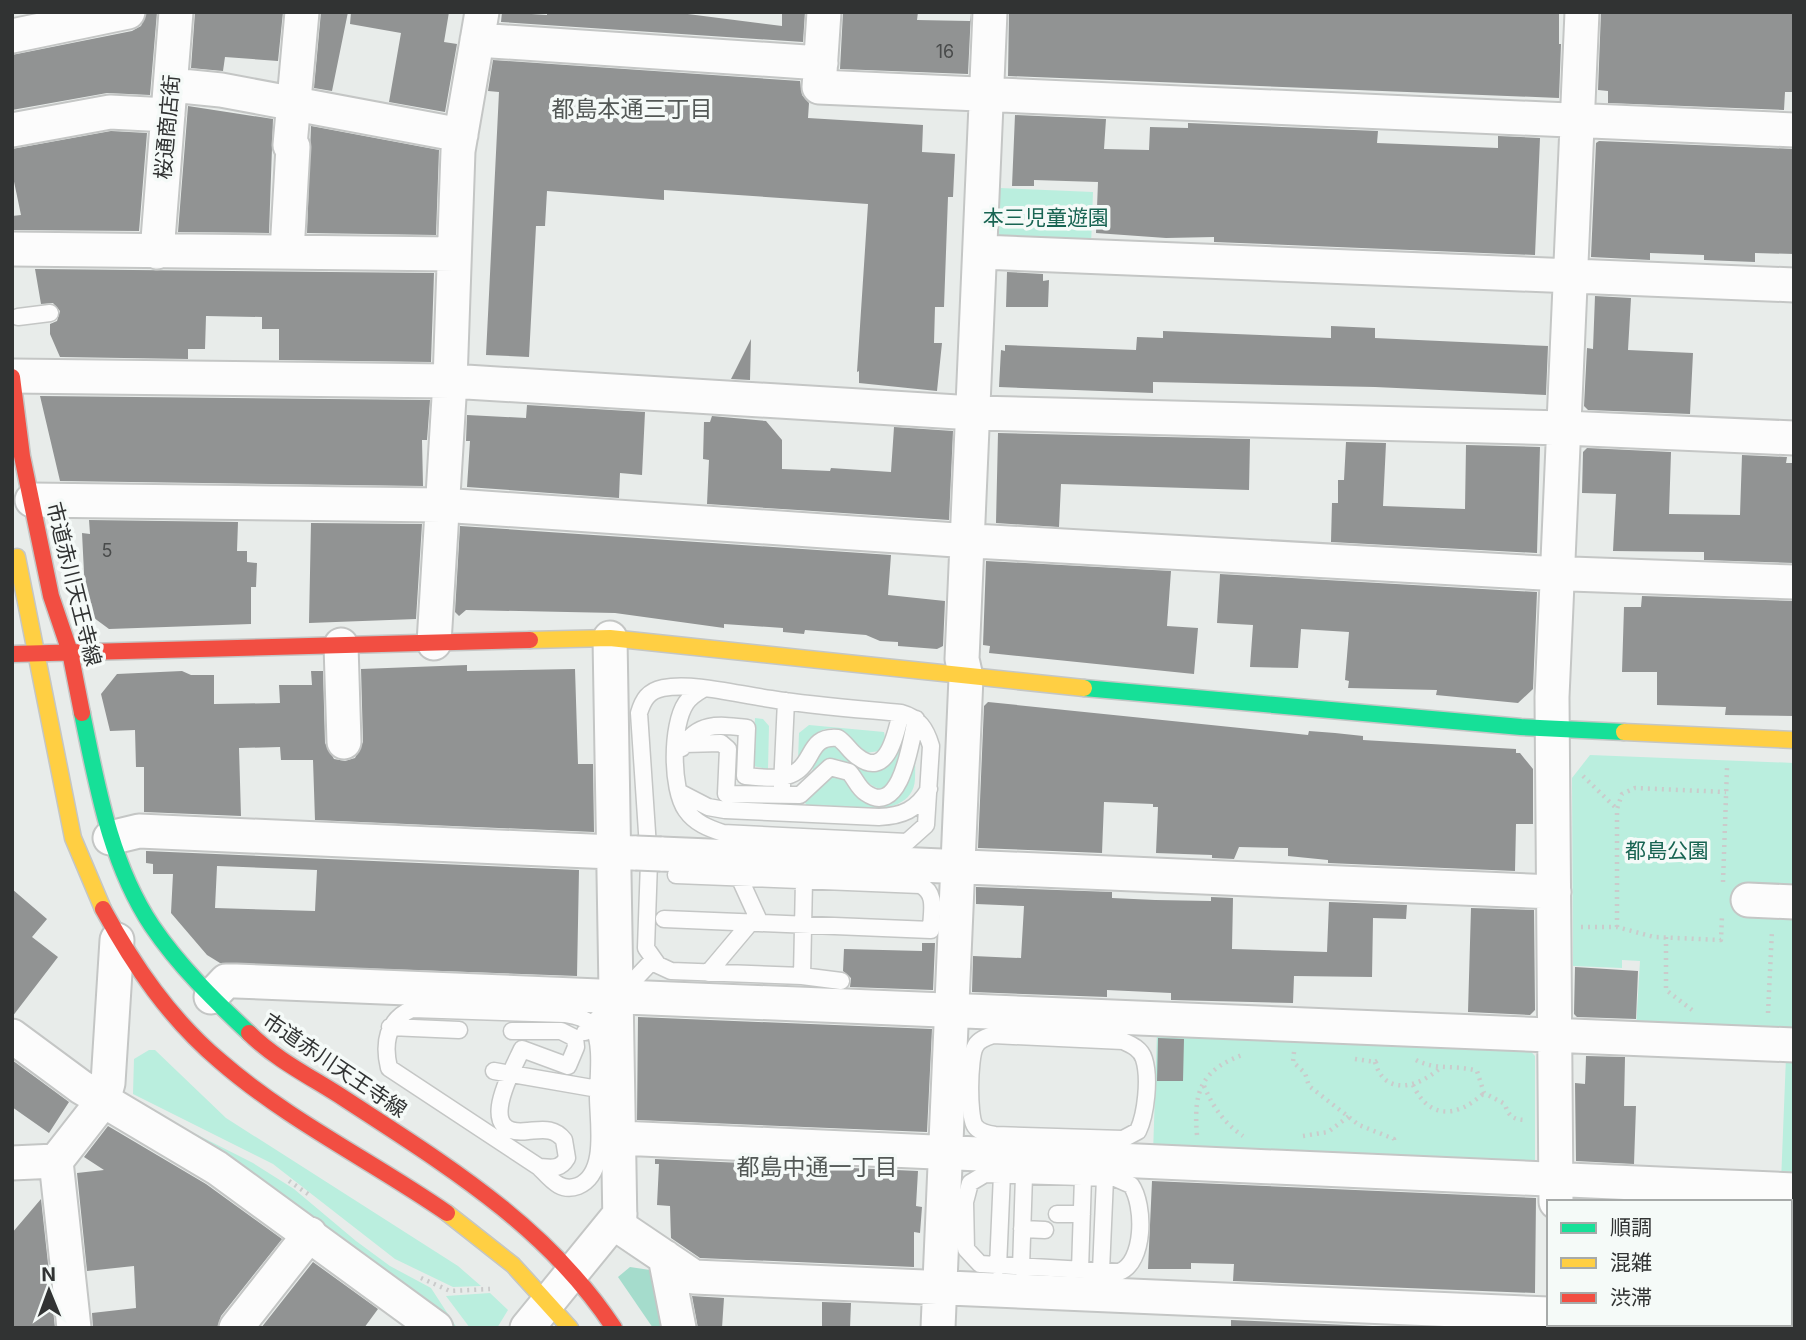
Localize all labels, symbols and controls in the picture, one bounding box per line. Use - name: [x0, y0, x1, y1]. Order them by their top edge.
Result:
- house number: 16: [936, 41, 954, 62]
- street label: 桜通商店街: [150, 74, 184, 180]
- district label: 都島本通三丁目: [552, 95, 713, 123]
- park label: 本三児童遊園: [983, 205, 1109, 230]
- street label: 市道赤川天王寺線: [42, 499, 106, 669]
- house number: 5: [102, 540, 112, 561]
- park label: 都島公園: [1625, 838, 1709, 863]
- street label: 市道赤川天王寺線: [258, 1008, 412, 1122]
- district label: 都島中通一丁目: [737, 1153, 898, 1181]
- legend: [1547, 1200, 1792, 1326]
- text: 順調: [1610, 1215, 1652, 1240]
- text: 混雑: [1610, 1250, 1652, 1275]
- north arrow: [14, 1256, 84, 1326]
- text: N: [41, 1263, 56, 1286]
- text: 渋滞: [1610, 1285, 1652, 1310]

